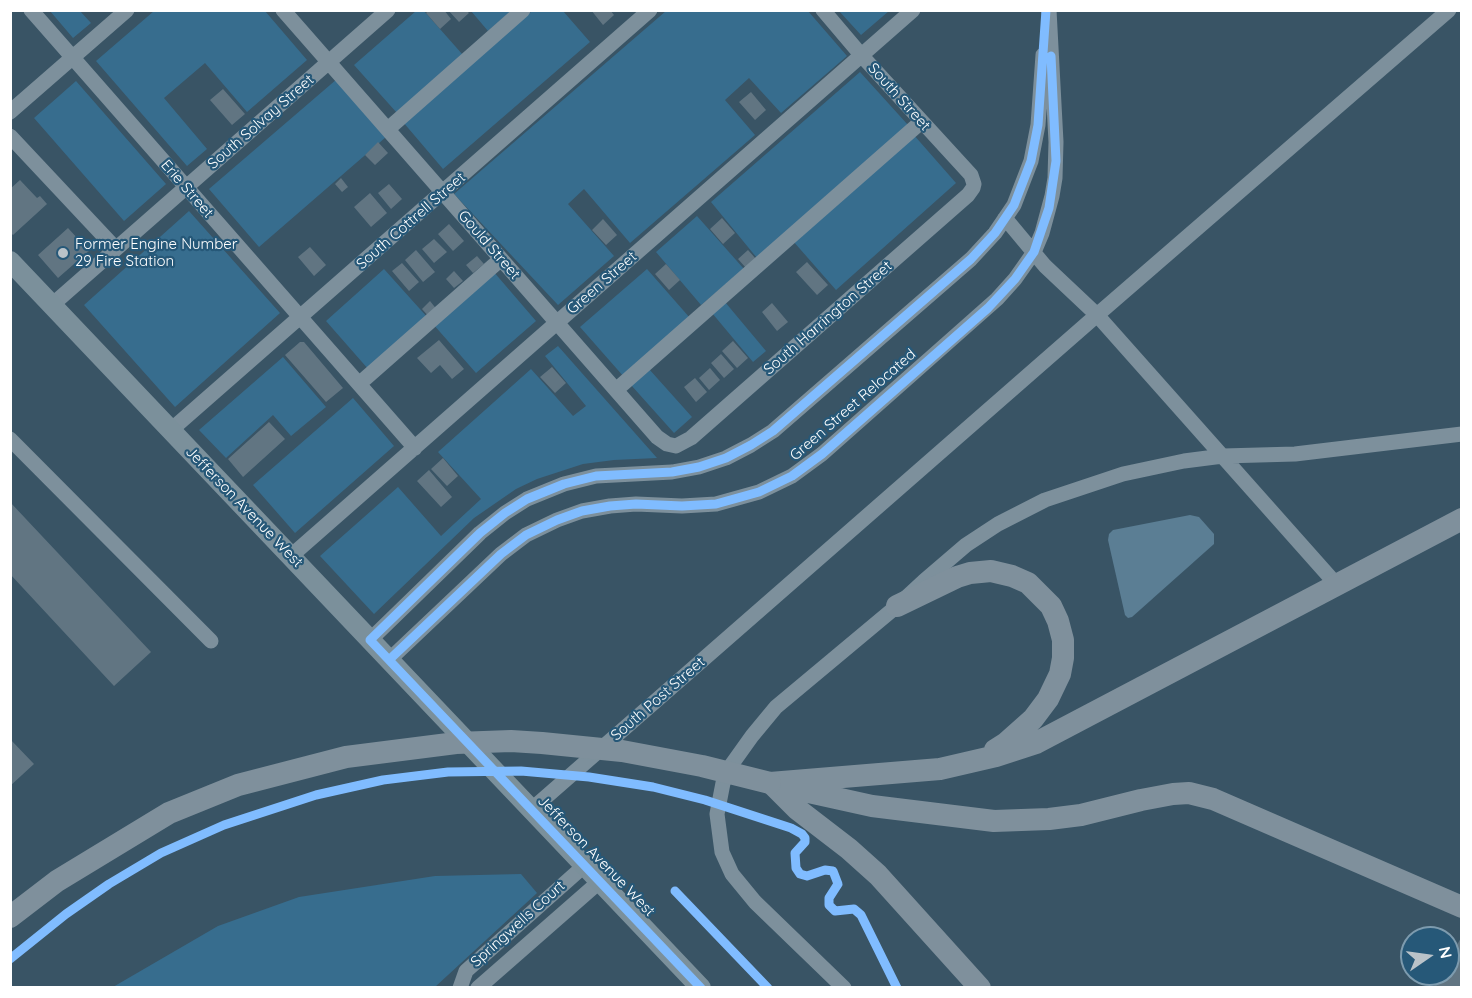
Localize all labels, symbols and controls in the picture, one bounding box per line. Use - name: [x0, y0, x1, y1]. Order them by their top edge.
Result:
- street label: South Street: [864, 59, 934, 135]
- street label: South Solvay Street: [204, 71, 318, 173]
- street label: Erie Street: [157, 156, 217, 222]
- street label: South Cottrell Street: [353, 169, 469, 273]
- street label: Gould Street: [454, 207, 524, 283]
- place label: Former Engine Number 29 Fire Station: [75, 235, 238, 270]
- marker: Former Engine Number 29 Fire Station: [56, 246, 70, 260]
- street label: Green Street: [563, 248, 641, 318]
- street label: South Harrington Street: [760, 257, 896, 379]
- street label: Green Street Relocated: [786, 345, 920, 465]
- street label: Jefferson Avenue West: [182, 443, 306, 571]
- street label: South Post Street: [607, 653, 709, 745]
- street label: Jefferson Avenue West: [534, 792, 658, 920]
- street label: Springwells Court: [467, 877, 569, 971]
- north arrow: [1400, 926, 1460, 986]
- text: N: [1435, 944, 1457, 960]

